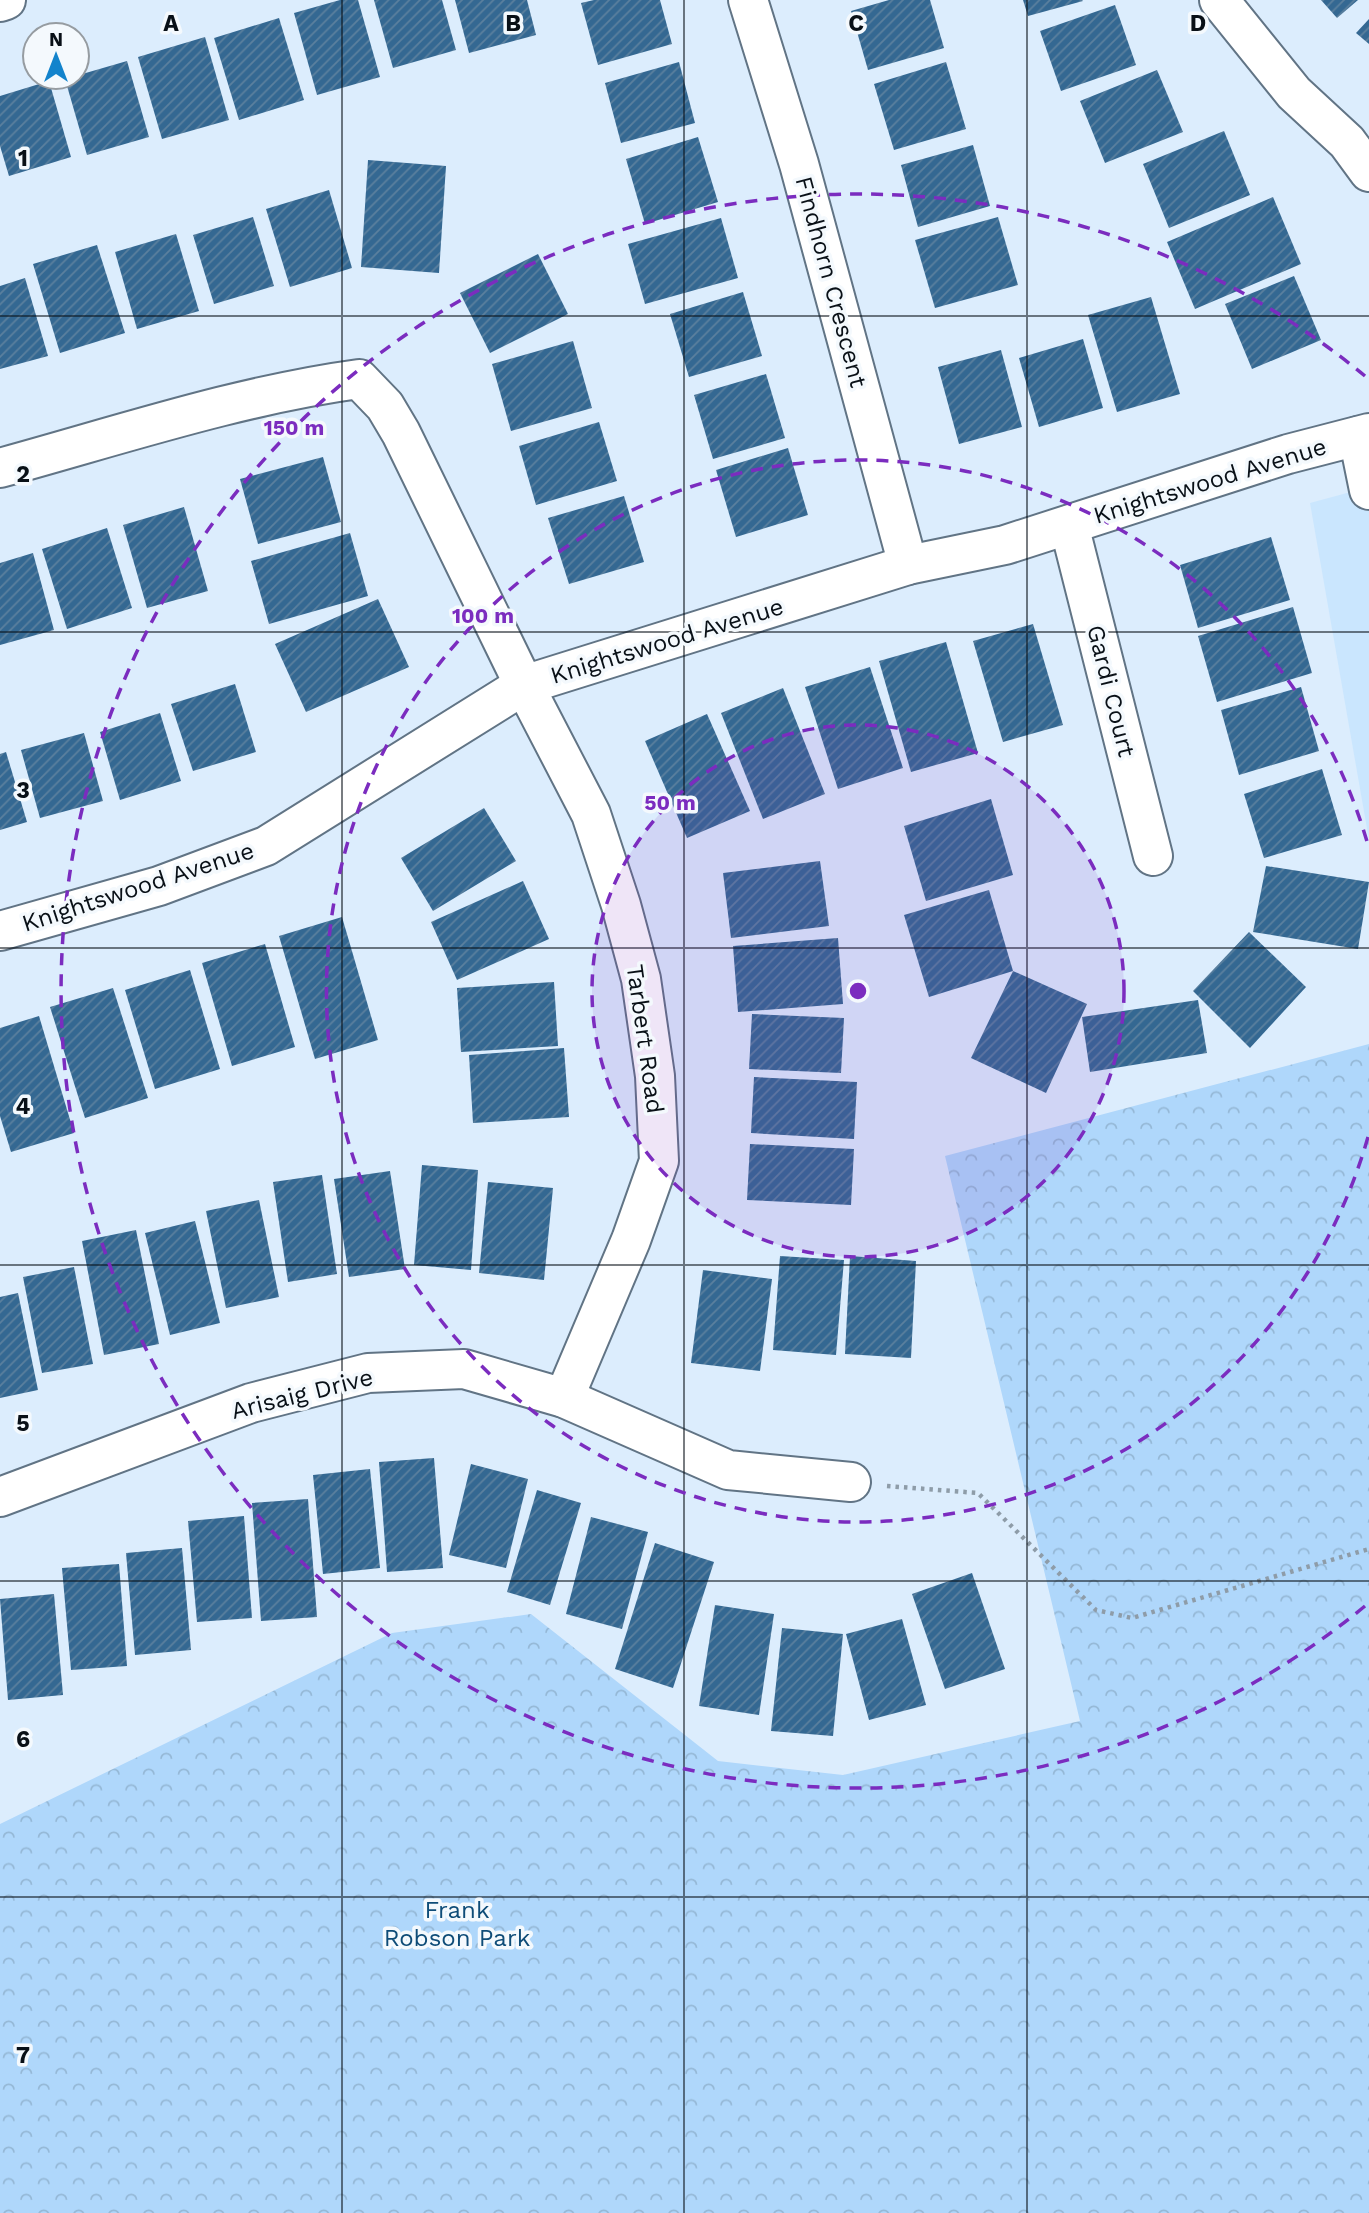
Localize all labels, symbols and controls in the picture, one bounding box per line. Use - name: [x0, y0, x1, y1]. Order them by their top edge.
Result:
- text: A: [163, 10, 179, 37]
- text: B: [505, 10, 521, 37]
- text: C: [848, 10, 864, 37]
- text: D: [1190, 10, 1206, 37]
- north arrow: [21, 21, 91, 91]
- text: N: [49, 28, 63, 51]
- text: 1: [18, 145, 28, 172]
- street label: Findhorn Crescent: [789, 173, 873, 391]
- text: 150 m: [264, 415, 324, 440]
- street label: Knightswood Avenue: [1090, 432, 1330, 530]
- text: 2: [16, 461, 30, 488]
- street label: Knightswood Avenue: [547, 592, 787, 690]
- text: 100 m: [452, 603, 514, 628]
- street label: Gardi Court: [1081, 622, 1141, 760]
- text: 3: [16, 777, 30, 804]
- text: 50 m: [644, 790, 696, 815]
- street label: Knightswood Avenue: [19, 836, 257, 938]
- street label: Tarbert Road: [621, 963, 669, 1115]
- centre of rings: [846, 979, 870, 1003]
- text: 4: [16, 1093, 31, 1120]
- street label: Arisaig Drive: [228, 1363, 376, 1425]
- text: 5: [16, 1410, 30, 1437]
- text: 6: [16, 1726, 30, 1753]
- park label: Frank Robson Park: [384, 1896, 531, 1952]
- text: 7: [16, 2042, 30, 2069]

